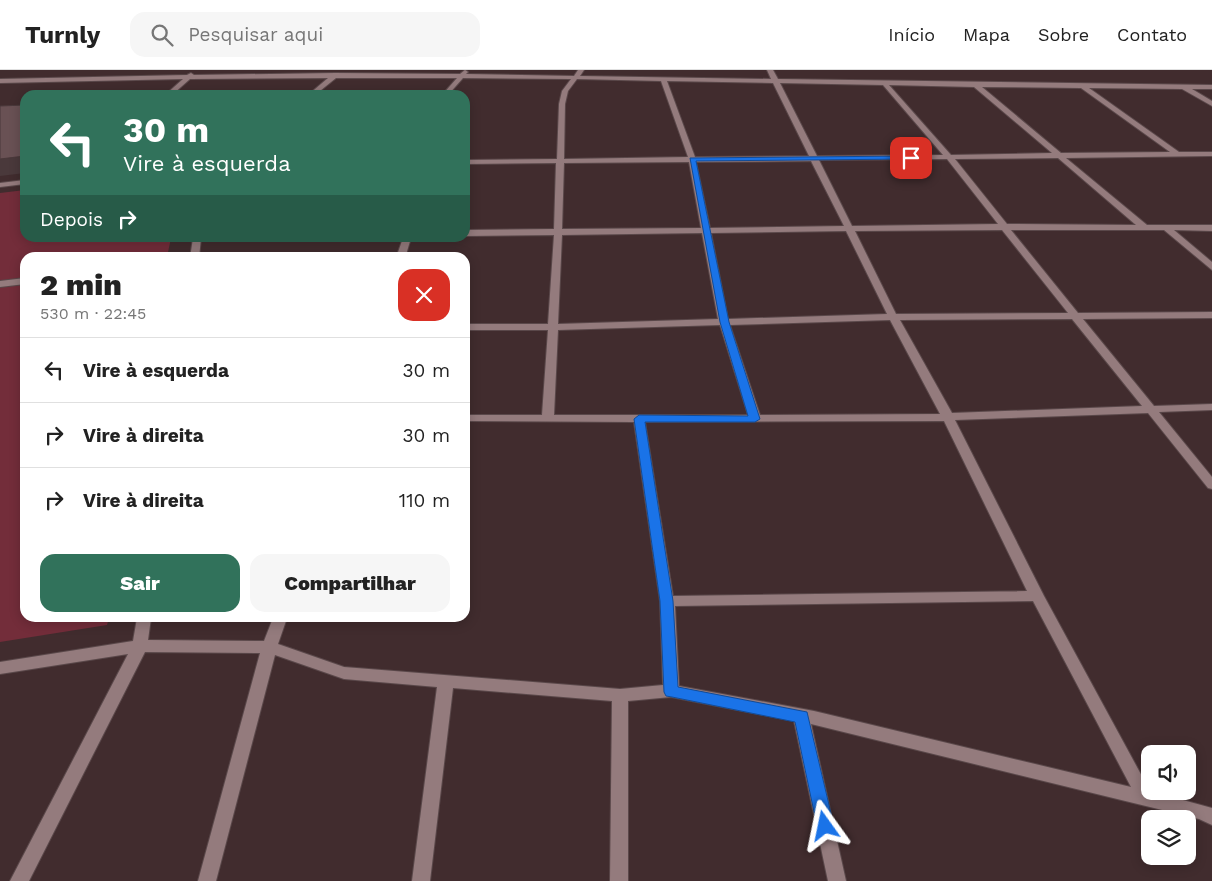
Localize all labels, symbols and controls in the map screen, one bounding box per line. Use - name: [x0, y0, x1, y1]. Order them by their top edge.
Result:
- search box: [130, 12, 480, 57]
- text: Turnly: [25, 21, 100, 49]
- icon: search: [148, 21, 176, 49]
- text: Pesquisar aqui: [188, 23, 323, 46]
- text: Início: [888, 24, 935, 45]
- text: Mapa: [963, 24, 1010, 45]
- text: Sobre: [1038, 24, 1089, 45]
- text: Contato: [1117, 24, 1187, 45]
- text: 30 m: [123, 109, 209, 151]
- icon: left: [40, 110, 105, 175]
- pin: [890, 137, 932, 179]
- icon: arrive: [897, 144, 925, 172]
- text: Vire à esquerda: [123, 151, 291, 176]
- icon: right: [113, 205, 141, 233]
- text: Depois: [40, 208, 103, 231]
- text: 2 min: [40, 267, 122, 302]
- button: close: [398, 269, 450, 321]
- text: 530 m · 22:45: [40, 304, 146, 323]
- icon: left: [40, 356, 68, 384]
- text: Vire à esquerda: [83, 359, 229, 382]
- text: 30 m: [403, 359, 450, 382]
- icon: right: [40, 421, 68, 449]
- text: Vire à direita: [83, 424, 204, 447]
- text: 30 m: [403, 424, 450, 447]
- icon: right: [40, 486, 68, 514]
- text: Vire à direita: [83, 489, 204, 512]
- text: 110 m: [399, 489, 450, 512]
- button: Sair: [40, 554, 240, 612]
- button: Compartilhar: [250, 554, 450, 612]
- map controls: [1141, 745, 1196, 865]
- button: sound: [1141, 745, 1196, 800]
- position arrow: [798, 799, 850, 851]
- button: layers: [1141, 810, 1196, 865]

